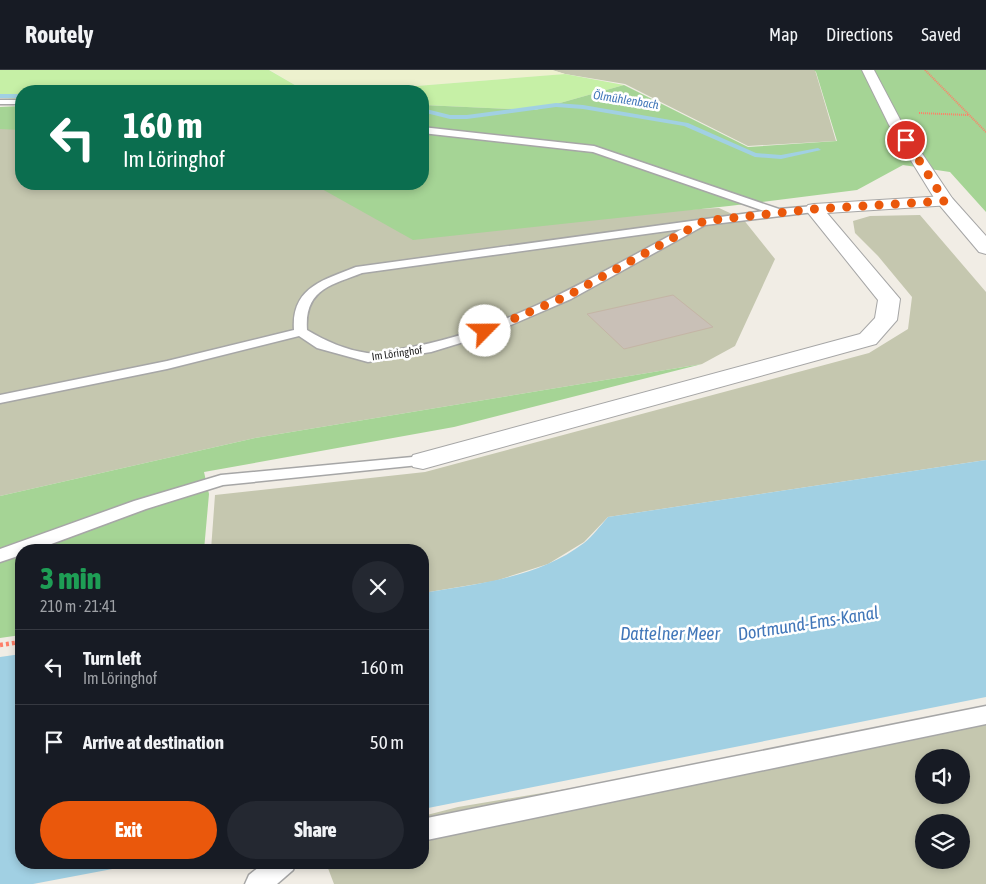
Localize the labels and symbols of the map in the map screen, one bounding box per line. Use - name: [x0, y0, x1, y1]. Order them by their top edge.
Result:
- water label: Ölmühlenbach: [592, 88, 660, 112]
- pin: [885, 119, 927, 161]
- position arrow: [458, 304, 510, 356]
- street label: Im Löringhof: [371, 344, 423, 362]
- water label: Dortmund-Ems-Kanal: [736, 601, 880, 645]
- water label: Dattelner Meer: [620, 623, 720, 644]

